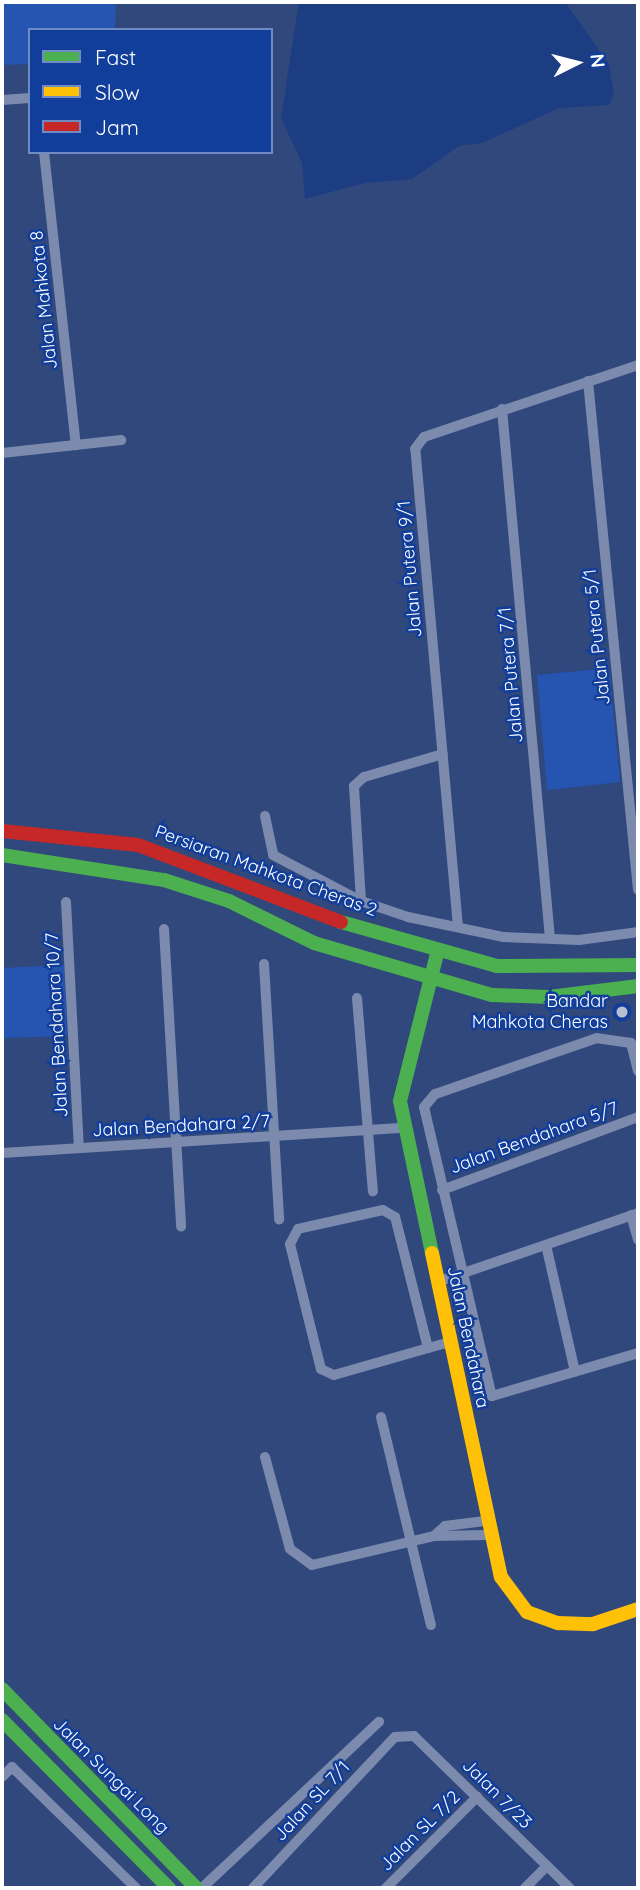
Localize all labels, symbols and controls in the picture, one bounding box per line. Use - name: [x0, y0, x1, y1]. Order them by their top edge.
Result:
- legend: [28, 28, 273, 154]
- north arrow: [542, 28, 612, 98]
- text: Fast: [95, 44, 136, 70]
- text: N: [585, 53, 611, 69]
- text: Slow: [95, 79, 140, 105]
- text: Jam: [95, 114, 139, 140]
- street label: Jalan Mahkota 8: [26, 230, 62, 370]
- street label: Jalan Putera 9/1: [393, 500, 427, 638]
- street label: Jalan Putera 5/1: [579, 568, 615, 706]
- street label: Jalan Putera 7/1: [494, 606, 528, 744]
- street label: Persiaran Mahkota Cheras 2: [152, 821, 380, 921]
- street label: Jalan Bendahara 10/7: [41, 932, 73, 1118]
- place label: Bandar Mahkota Cheras: [472, 991, 608, 1034]
- marker: Bandar Mahkota Cheras: [614, 1004, 630, 1020]
- street label: Jalan Bendahara 5/7: [447, 1097, 621, 1179]
- street label: Jalan Bendahara 2/7: [92, 1111, 270, 1141]
- street label: Jalan Bendahara: [442, 1264, 494, 1410]
- street label: Jalan Sungai Long: [48, 1713, 174, 1839]
- street label: Jalan 7/23: [458, 1755, 536, 1833]
- street label: Jalan SL 7/1: [270, 1757, 354, 1845]
- street label: Jalan SL 7/2: [375, 1786, 465, 1876]

